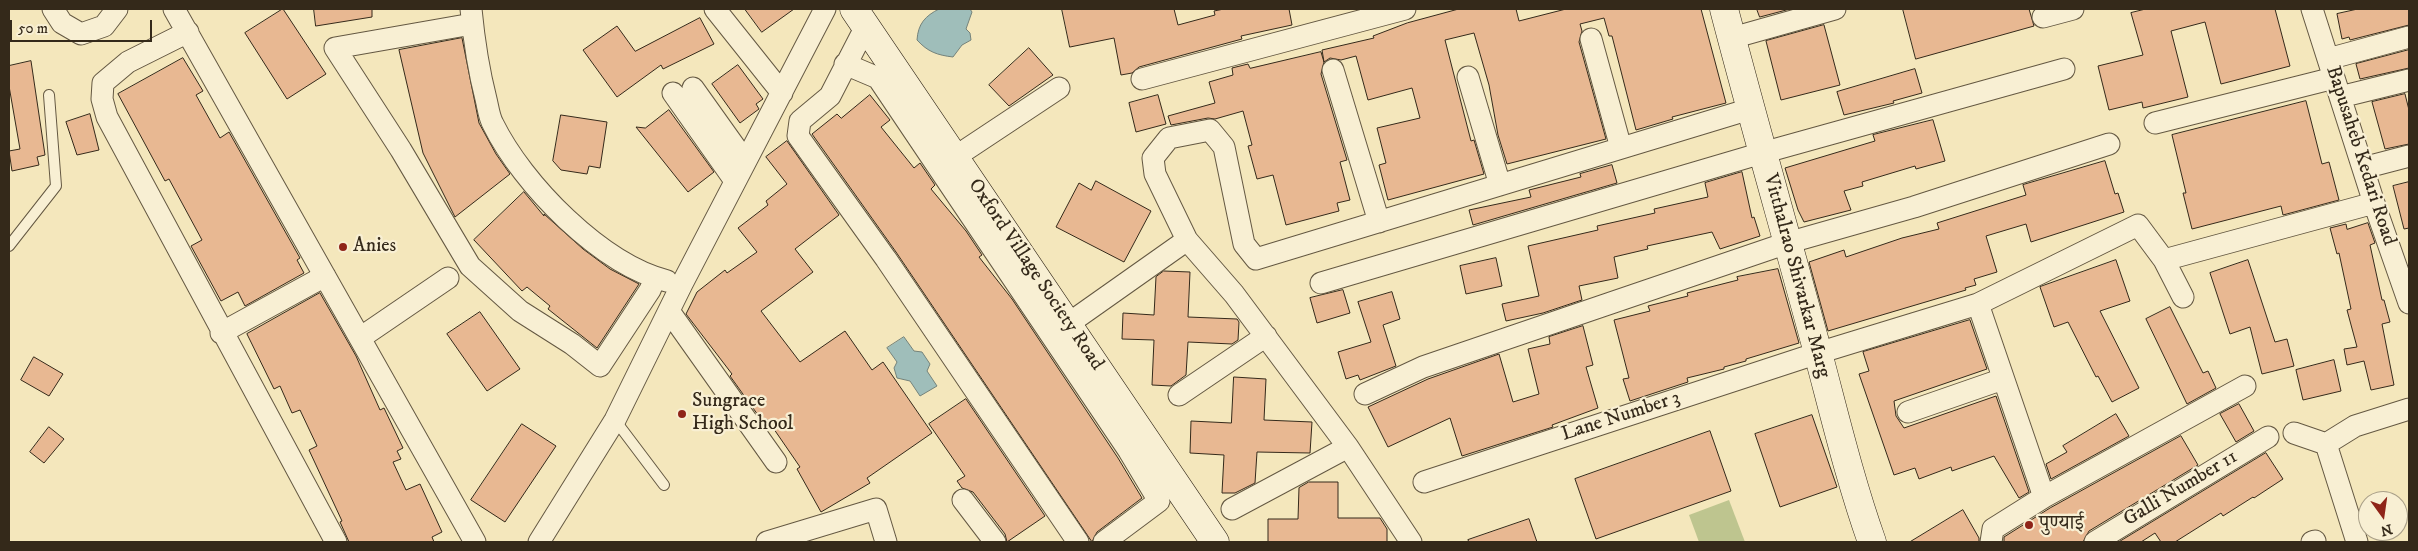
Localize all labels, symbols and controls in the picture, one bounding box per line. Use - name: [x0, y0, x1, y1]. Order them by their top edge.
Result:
- scale bar: [12, 10, 155, 42]
- text: 50 m: [18, 19, 48, 38]
- street label: Bapusaheb Kedari Road: [2320, 63, 2400, 249]
- street label: Vitthalrao Shivarkar Marg: [1757, 171, 1835, 381]
- street label: Oxford Village Society Road: [962, 175, 1108, 375]
- place label: Anies: [353, 235, 396, 259]
- marker: Anies: [337, 241, 349, 253]
- street label: Lane Number 3: [1559, 387, 1683, 447]
- place label: Sungrace High School: [692, 390, 793, 437]
- marker: Sungrace High School: [676, 408, 688, 420]
- street label: Galli Number 11: [2120, 446, 2242, 532]
- north arrow: [2358, 491, 2408, 541]
- place label: पुण्याई: [2039, 513, 2084, 537]
- marker: पुण्याई: [2023, 519, 2035, 531]
- text: N: [2379, 519, 2394, 540]

